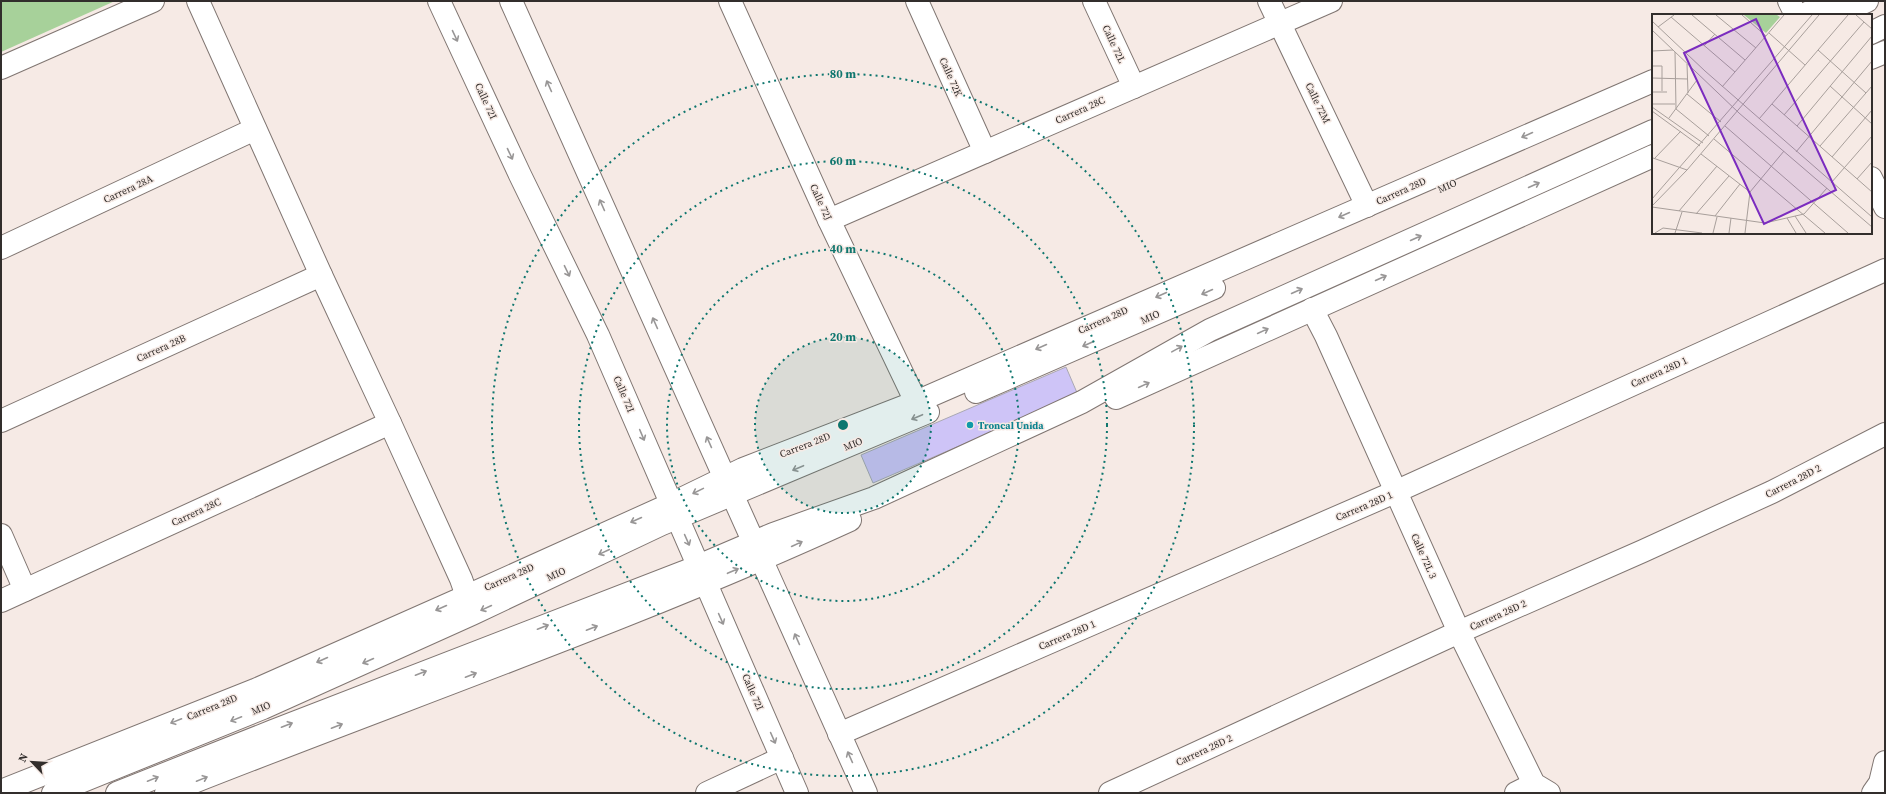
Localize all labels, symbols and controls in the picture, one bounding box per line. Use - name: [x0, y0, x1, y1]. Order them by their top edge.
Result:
- inset map: [1652, 14, 1872, 234]
- street label: Calle 72L: [1099, 23, 1129, 65]
- one-way arrow: [452, 30, 460, 42]
- street label: Calle 72K: [937, 55, 966, 99]
- text: 80 m: [830, 66, 856, 82]
- street label: Calle 72M: [1303, 80, 1333, 126]
- street label: Calle 72I: [472, 81, 500, 121]
- one-way arrow: [545, 81, 552, 93]
- street label: Carrera 28C: [1053, 93, 1107, 127]
- one-way arrow: [1522, 132, 1534, 140]
- one-way arrow: [507, 148, 514, 160]
- text: 60 m: [830, 153, 856, 169]
- street label: Carrera 28A: [101, 172, 155, 206]
- street label: Carrera 28D: [1374, 174, 1428, 208]
- street label: MIO: [1435, 176, 1459, 196]
- one-way arrow: [1528, 181, 1540, 188]
- street label: Calle 72J: [807, 182, 835, 222]
- one-way arrow: [598, 199, 605, 211]
- one-way arrow: [1338, 212, 1350, 220]
- one-way arrow: [1409, 234, 1421, 241]
- text: 40 m: [830, 241, 856, 257]
- one-way arrow: [564, 265, 571, 277]
- one-way arrow: [1375, 273, 1387, 281]
- one-way arrow: [1291, 287, 1303, 294]
- one-way arrow: [1202, 288, 1214, 296]
- one-way arrow: [1155, 292, 1167, 299]
- street label: Carrera 28D: [1076, 303, 1130, 337]
- street label: MIO: [1138, 307, 1162, 327]
- one-way arrow: [651, 318, 659, 330]
- one-way arrow: [1256, 327, 1268, 334]
- text: 20 m: [830, 329, 856, 345]
- street label: Carrera 28B: [134, 331, 188, 365]
- one-way arrow: [1083, 341, 1095, 348]
- one-way arrow: [1036, 344, 1048, 351]
- one-way arrow: [1171, 345, 1183, 353]
- street label: Carrera 28D 1: [1629, 354, 1689, 390]
- street label: Calle 72I: [610, 374, 638, 415]
- one-way arrow: [1138, 381, 1150, 388]
- one-way arrow: [912, 414, 924, 421]
- centre of rings: [836, 418, 850, 432]
- place label: Troncal Unida: [978, 419, 1044, 432]
- marker: Troncal Unida: [965, 420, 975, 430]
- one-way arrow: [638, 429, 646, 441]
- street label: Carrera 28D: [778, 429, 832, 461]
- street label: MIO: [841, 434, 865, 454]
- one-way arrow: [705, 436, 712, 448]
- street label: Carrera 28D 2: [1763, 461, 1823, 501]
- one-way arrow: [792, 465, 804, 472]
- one-way arrow: [692, 488, 704, 495]
- street label: Carrera 28D 1: [1333, 488, 1395, 524]
- street label: Carrera 28C: [169, 495, 223, 529]
- one-way arrow: [630, 517, 642, 524]
- street label: Calle 72L 3: [1408, 531, 1440, 581]
- one-way arrow: [684, 533, 691, 545]
- one-way arrow: [791, 540, 803, 547]
- one-way arrow: [598, 549, 610, 556]
- street label: Carrera 28D: [482, 560, 536, 594]
- street label: MIO: [544, 564, 568, 584]
- one-way arrow: [727, 567, 739, 574]
- street label: Carrera 28D 2: [1468, 597, 1528, 633]
- one-way arrow: [435, 605, 447, 612]
- one-way arrow: [481, 605, 493, 612]
- one-way arrow: [718, 612, 725, 624]
- street label: Carrera 28D 1: [1036, 617, 1098, 653]
- one-way arrow: [536, 622, 548, 630]
- one-way arrow: [586, 624, 598, 631]
- one-way arrow: [793, 633, 800, 645]
- one-way arrow: [316, 657, 328, 664]
- one-way arrow: [362, 658, 374, 665]
- one-way arrow: [415, 669, 427, 677]
- one-way arrow: [465, 671, 477, 679]
- street label: Calle 72I: [739, 672, 767, 712]
- street label: Carrera 28D: [185, 691, 239, 723]
- street label: MIO: [249, 698, 273, 718]
- one-way arrow: [230, 715, 242, 723]
- one-way arrow: [170, 718, 182, 726]
- one-way arrow: [281, 721, 293, 729]
- one-way arrow: [330, 722, 342, 730]
- street label: Carrera 28D 2: [1174, 731, 1234, 769]
- one-way arrow: [770, 732, 777, 744]
- north arrow: [12, 742, 52, 782]
- text: N: [15, 751, 32, 765]
- one-way arrow: [846, 752, 853, 764]
- one-way arrow: [147, 774, 159, 782]
- one-way arrow: [196, 774, 208, 782]

